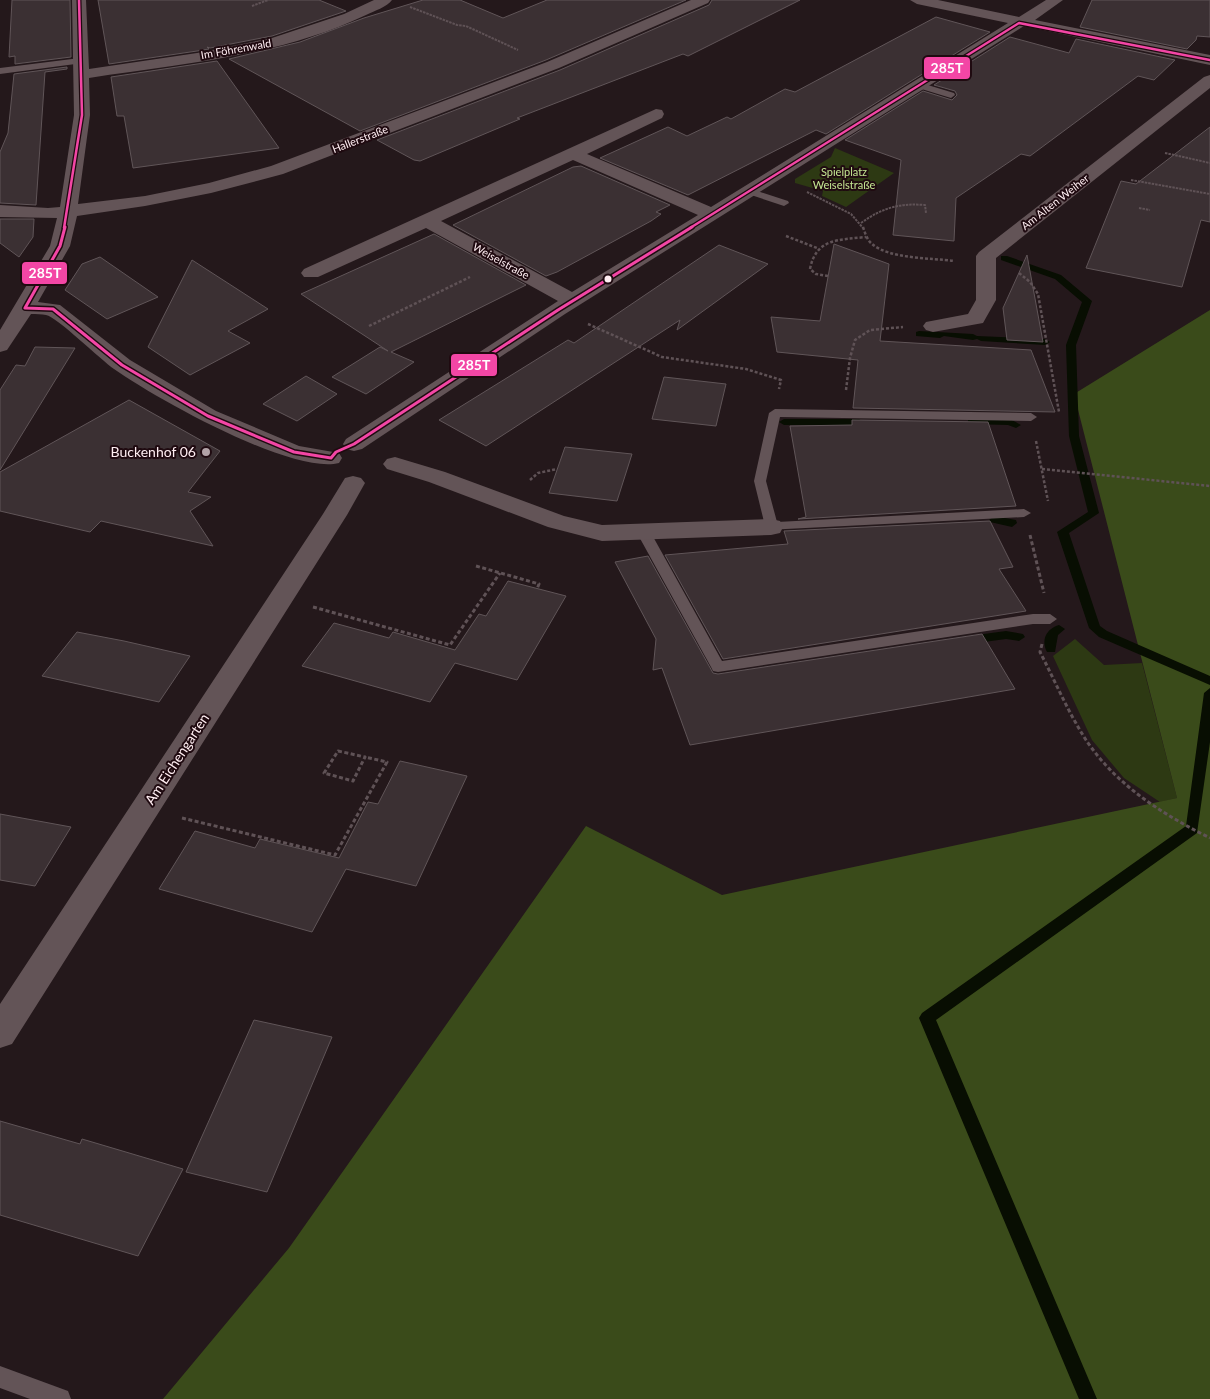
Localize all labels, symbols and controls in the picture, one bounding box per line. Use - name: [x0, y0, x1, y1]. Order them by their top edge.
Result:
- street label: Im Föhrenwald: [200, 36, 272, 61]
- line badge: 285T: [923, 56, 971, 80]
- text: 285T: [931, 59, 964, 76]
- street label: Hallerstraße: [330, 122, 390, 155]
- park label: Spielplatz Weiselstraße: [813, 165, 876, 191]
- street label: Am Alten Weiher: [1018, 171, 1091, 232]
- street label: Weiselstraße: [471, 240, 532, 282]
- line badge: 285T: [21, 261, 68, 285]
- text: 285T: [29, 264, 62, 281]
- unlabelled marker: [603, 274, 613, 284]
- line badge: 285T: [450, 353, 498, 377]
- text: 285T: [458, 356, 491, 373]
- place label: Buckenhof 06: [111, 443, 196, 460]
- marker: Buckenhof 06: [200, 446, 212, 458]
- street label: Am Eichengarten: [141, 710, 212, 807]

